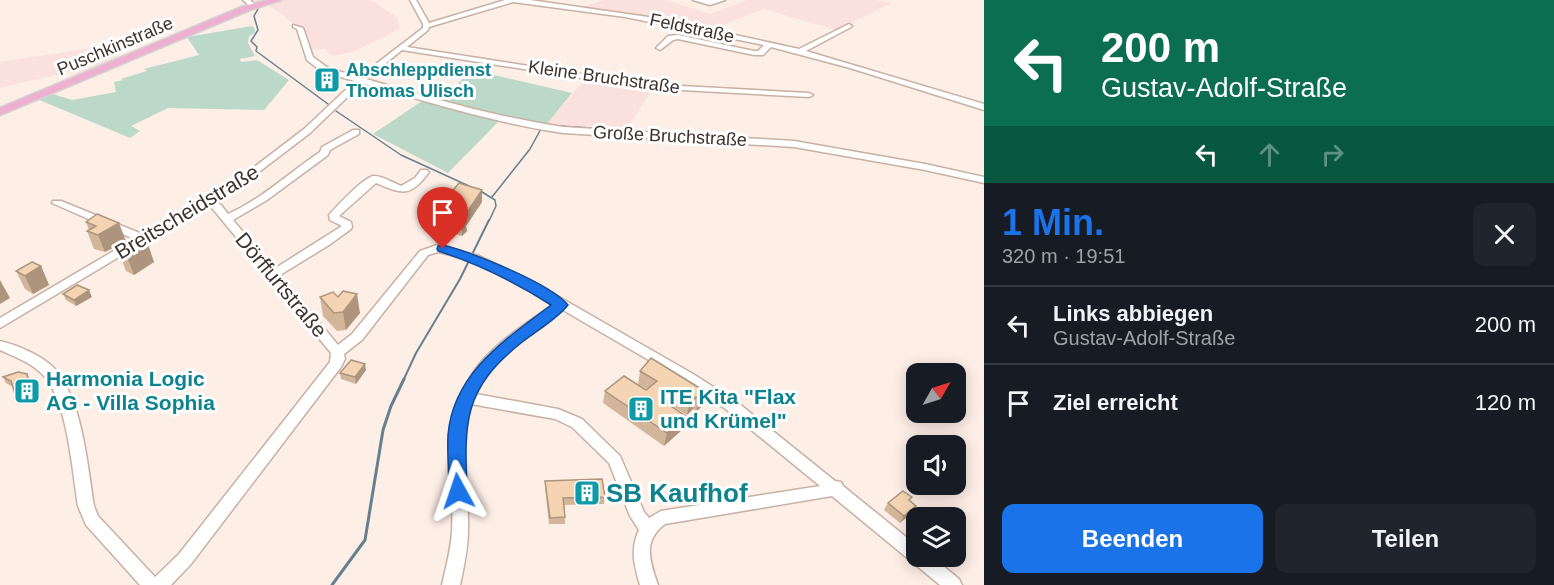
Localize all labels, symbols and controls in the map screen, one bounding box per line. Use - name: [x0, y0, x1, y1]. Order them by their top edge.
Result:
- street label: Feldstraße: [648, 9, 736, 47]
- street label: Puschkinstraße: [54, 13, 176, 79]
- icon: left: [1002, 24, 1080, 102]
- text: 200 m: [1101, 24, 1220, 71]
- street label: Kleine Bruchstraße: [527, 56, 681, 98]
- place label: Abschleppdienst Thomas Ulisch: [346, 60, 491, 101]
- building icon: Abschleppdienst Thomas Ulisch: [312, 65, 342, 95]
- text: Gustav-Adolf-Straße: [1101, 73, 1347, 103]
- street label: Große Bruchstraße: [593, 122, 747, 150]
- icon: left: [1190, 138, 1223, 171]
- icon: ahead: [1253, 138, 1286, 171]
- icon: right: [1316, 138, 1349, 171]
- street label: Breitscheidstraße: [111, 160, 263, 264]
- pin: [417, 187, 468, 249]
- icon: arrive: [426, 196, 459, 229]
- text: 1 Min.: [1002, 202, 1104, 243]
- button: close: [1473, 203, 1536, 266]
- street label: Dörffurtstraße: [231, 228, 332, 342]
- text: 320 m · 19:51: [1002, 245, 1125, 267]
- text: Links abbiegen: [1053, 301, 1213, 326]
- icon: left: [1002, 309, 1035, 342]
- text: 200 m: [1475, 312, 1536, 337]
- text: Gustav-Adolf-Straße: [1053, 327, 1235, 349]
- north arrow: [906, 363, 966, 423]
- map controls: [906, 363, 966, 567]
- place label: Harmonia Logic AG - Villa Sophia: [46, 367, 215, 414]
- building icon: Harmonia Logic AG - Villa Sophia: [12, 376, 42, 406]
- place label: ITE Kita "Flax und Krümel": [660, 385, 796, 432]
- icon: arrive: [1002, 387, 1035, 420]
- text: Ziel erreicht: [1053, 390, 1178, 415]
- text: 120 m: [1475, 390, 1536, 415]
- building icon: ITE Kita "Flax und Krümel": [626, 394, 656, 424]
- button: sound: [906, 435, 966, 495]
- position arrow: [426, 459, 490, 523]
- building icon: SB Kaufhof: [572, 478, 602, 508]
- place label: SB Kaufhof: [606, 478, 748, 508]
- button: Beenden: [1002, 504, 1263, 573]
- button: Teilen: [1275, 504, 1536, 573]
- button: layers: [906, 507, 966, 567]

